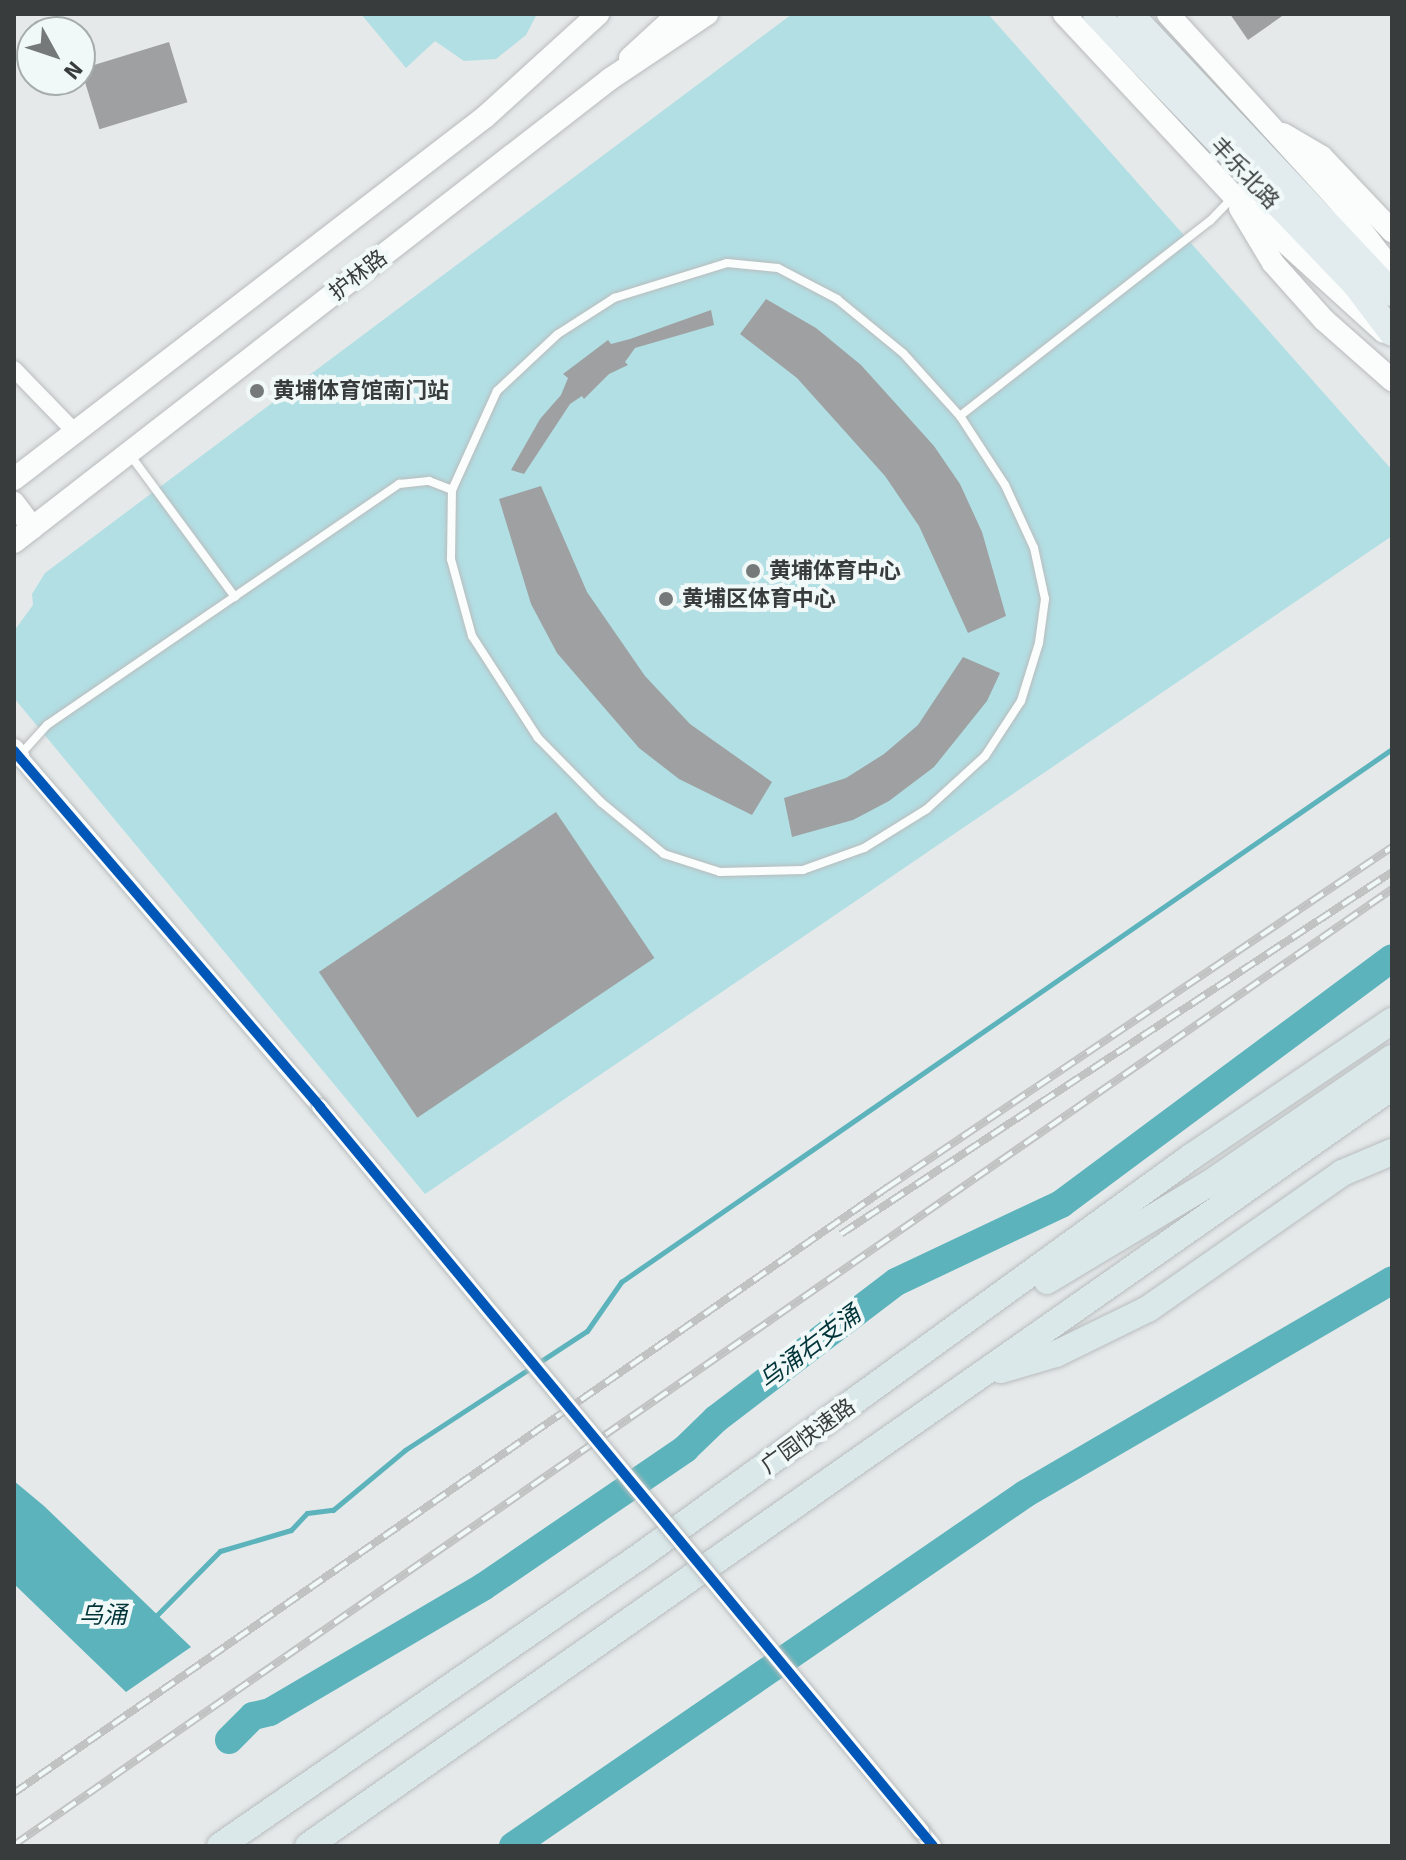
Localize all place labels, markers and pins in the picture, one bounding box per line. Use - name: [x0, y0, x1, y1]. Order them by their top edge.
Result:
- place label: 黄埔体育馆南门站: [273, 378, 449, 404]
- marker: 黄埔体育馆南门站: [248, 382, 266, 400]
- place label: 黄埔体育中心: [769, 558, 901, 584]
- marker: 黄埔体育中心: [744, 562, 762, 580]
- place label: 黄埔区体育中心: [682, 586, 836, 612]
- marker: 黄埔区体育中心: [657, 590, 675, 608]

